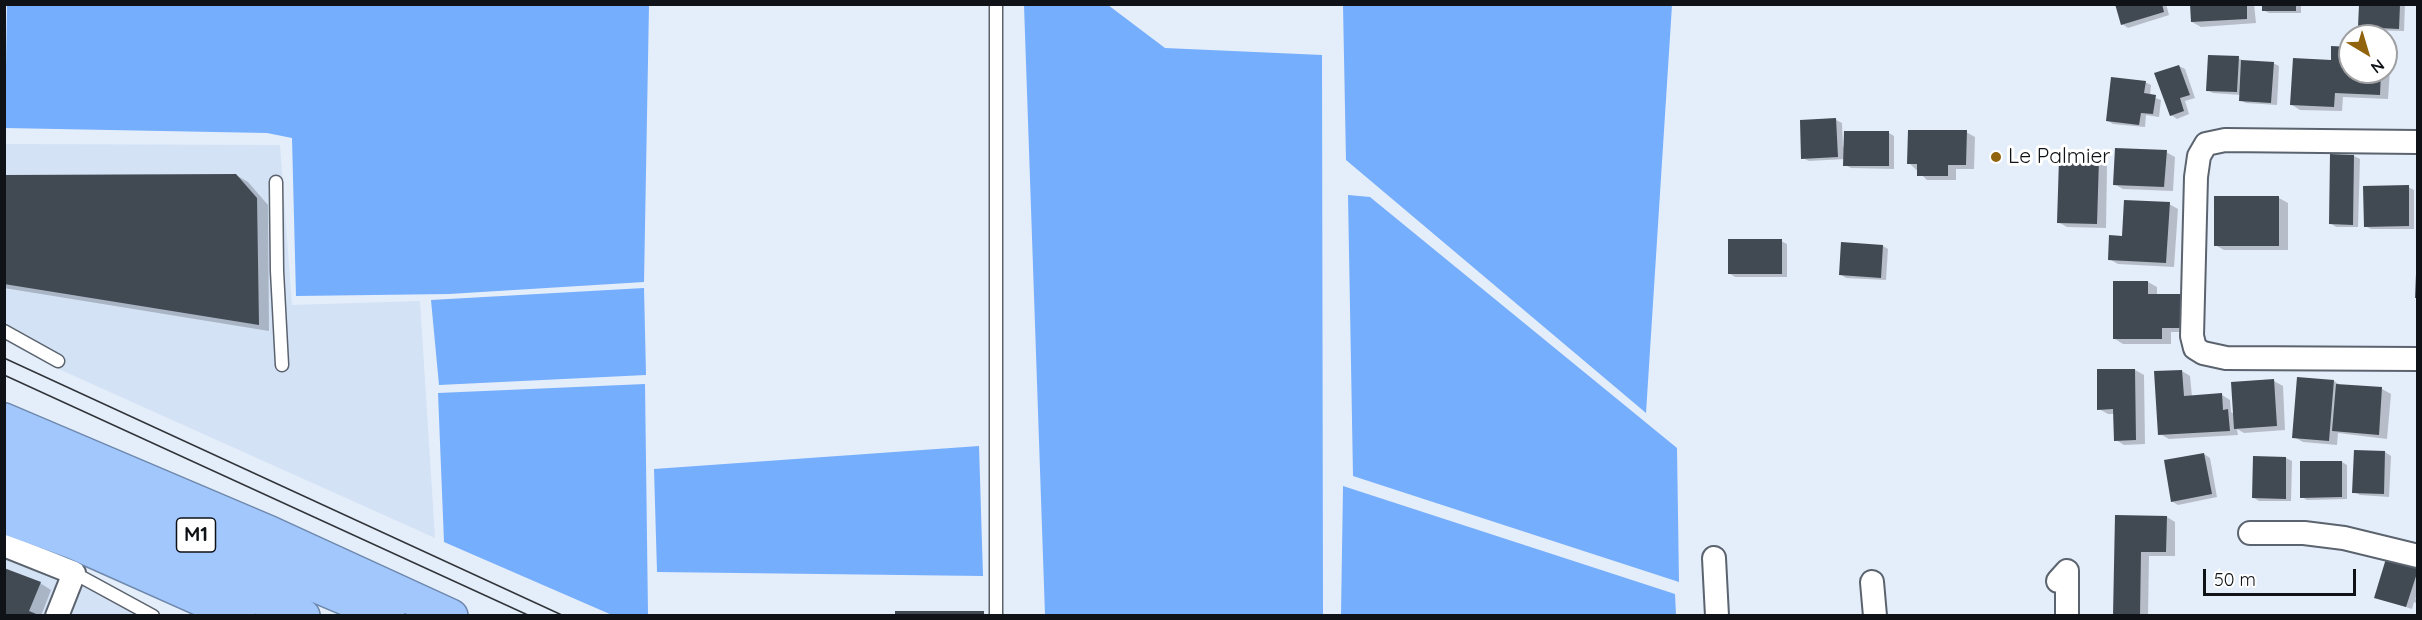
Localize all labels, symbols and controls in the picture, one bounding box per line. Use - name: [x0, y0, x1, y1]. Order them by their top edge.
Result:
- north arrow: [2338, 24, 2398, 84]
- text: N: [2367, 55, 2389, 78]
- place label: Le Palmier: [2008, 144, 2110, 170]
- marker: Le Palmier: [1989, 150, 2003, 164]
- road number: M1: [176, 518, 216, 552]
- scale bar: [2206, 557, 2359, 595]
- text: 50 m: [2214, 568, 2256, 591]

